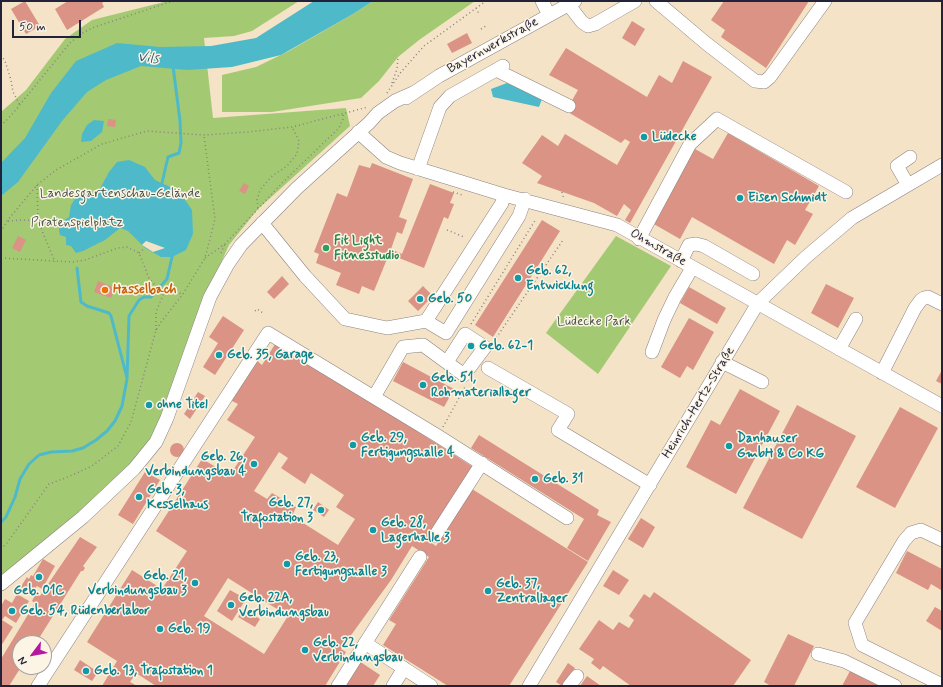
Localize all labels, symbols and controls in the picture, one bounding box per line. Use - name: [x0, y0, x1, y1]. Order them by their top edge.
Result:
- scale bar: [14, 12, 83, 38]
- street label: Bayernwerkstraße: [445, 15, 541, 77]
- text: 50 m: [19, 19, 46, 35]
- water label: Vils: [137, 50, 159, 68]
- place label: Lüdecke: [652, 129, 697, 145]
- marker: Lüdecke: [639, 132, 649, 142]
- park label: Landesgartenschau-Gelände: [40, 186, 200, 202]
- place label: Eisen Schmidt: [748, 190, 827, 206]
- marker: Eisen Schmidt: [735, 193, 745, 203]
- park label: Piratenspielplatz: [31, 215, 123, 231]
- street label: Ohmstraße: [627, 226, 689, 270]
- place label: Fit Light Fitnesstudio: [334, 233, 399, 264]
- marker: Fit Light Fitnesstudio: [321, 243, 331, 253]
- place label: Geb. 62, Entwicklung: [526, 263, 594, 294]
- marker: Geb. 62, Entwicklung: [513, 273, 523, 283]
- place label: Hasselbach: [113, 282, 176, 298]
- marker: Hasselbach: [100, 285, 110, 295]
- place label: Geb. 50: [428, 291, 472, 307]
- marker: Geb. 50: [415, 294, 425, 304]
- park label: Lüdecke Park: [557, 314, 631, 330]
- place label: Geb. 62-1: [479, 338, 533, 354]
- marker: Geb. 62-1: [466, 341, 476, 351]
- street label: Heinrich-Hertz-Straße: [659, 344, 739, 462]
- place label: Geb. 35, Garage: [227, 347, 314, 363]
- marker: Geb. 35, Garage: [214, 350, 224, 360]
- place label: Geb. 51, Rohmateriallager: [431, 370, 531, 401]
- marker: Geb. 51, Rohmateriallager: [418, 380, 428, 390]
- place label: ohne Titel: [157, 397, 208, 413]
- marker: ohne Titel: [144, 400, 154, 410]
- place label: Geb. 29, Fertigungshalle 4: [361, 430, 455, 461]
- place label: Danhauser GmbH & Co KG: [737, 431, 824, 462]
- marker: Geb. 29, Fertigungshalle 4: [348, 440, 358, 450]
- marker: Danhauser GmbH & Co KG: [724, 441, 734, 451]
- place label: Geb. 26, Verbindungsbau 4: [145, 449, 246, 480]
- marker: Geb. 26, Verbindungsbau 4: [249, 459, 259, 469]
- place label: Geb. 31: [543, 471, 583, 487]
- marker: Geb. 31: [530, 474, 540, 484]
- place label: Geb. 3, Kesselhaus: [147, 482, 208, 513]
- marker: Geb. 3, Kesselhaus: [134, 492, 144, 502]
- place label: Geb. 27, Trafostation 3: [241, 495, 313, 526]
- marker: Geb. 27, Trafostation 3: [316, 505, 326, 515]
- place label: Geb. 28, Lagerhalle 3: [381, 515, 450, 546]
- marker: Geb. 28, Lagerhalle 3: [368, 525, 378, 535]
- place label: Geb. 23, Fertigungshalle 3: [295, 549, 387, 580]
- marker: Geb. 23, Fertigungshalle 3: [282, 559, 292, 569]
- place label: Geb. 21, Verbindungsbau 3: [88, 568, 187, 599]
- marker: Geb. 01C: [34, 572, 44, 582]
- place label: Geb. 37, Zentrallager: [496, 576, 567, 607]
- marker: Geb. 21, Verbindungsbau 3: [190, 578, 200, 588]
- place label: Geb. 01C: [14, 583, 64, 599]
- marker: Geb. 37, Zentrallager: [483, 586, 493, 596]
- place label: Geb. 22A, Verbindungsbau: [239, 590, 329, 621]
- marker: Geb. 22A, Verbindungsbau: [226, 600, 236, 610]
- place label: Geb. 54, Rüdenberlabor: [20, 603, 150, 619]
- marker: Geb. 54, Rüdenberlabor: [7, 606, 17, 616]
- place label: Geb. 19: [168, 621, 210, 637]
- marker: Geb. 19: [155, 624, 165, 634]
- north arrow: [12, 635, 52, 675]
- place label: Geb. 22, Verbindungsbau: [313, 635, 403, 666]
- marker: Geb. 22, Verbindungsbau: [300, 645, 310, 655]
- text: N: [15, 654, 31, 668]
- place label: Geb. 13, Trafostation 1: [94, 663, 213, 679]
- marker: Geb. 13, Trafostation 1: [81, 666, 91, 676]

